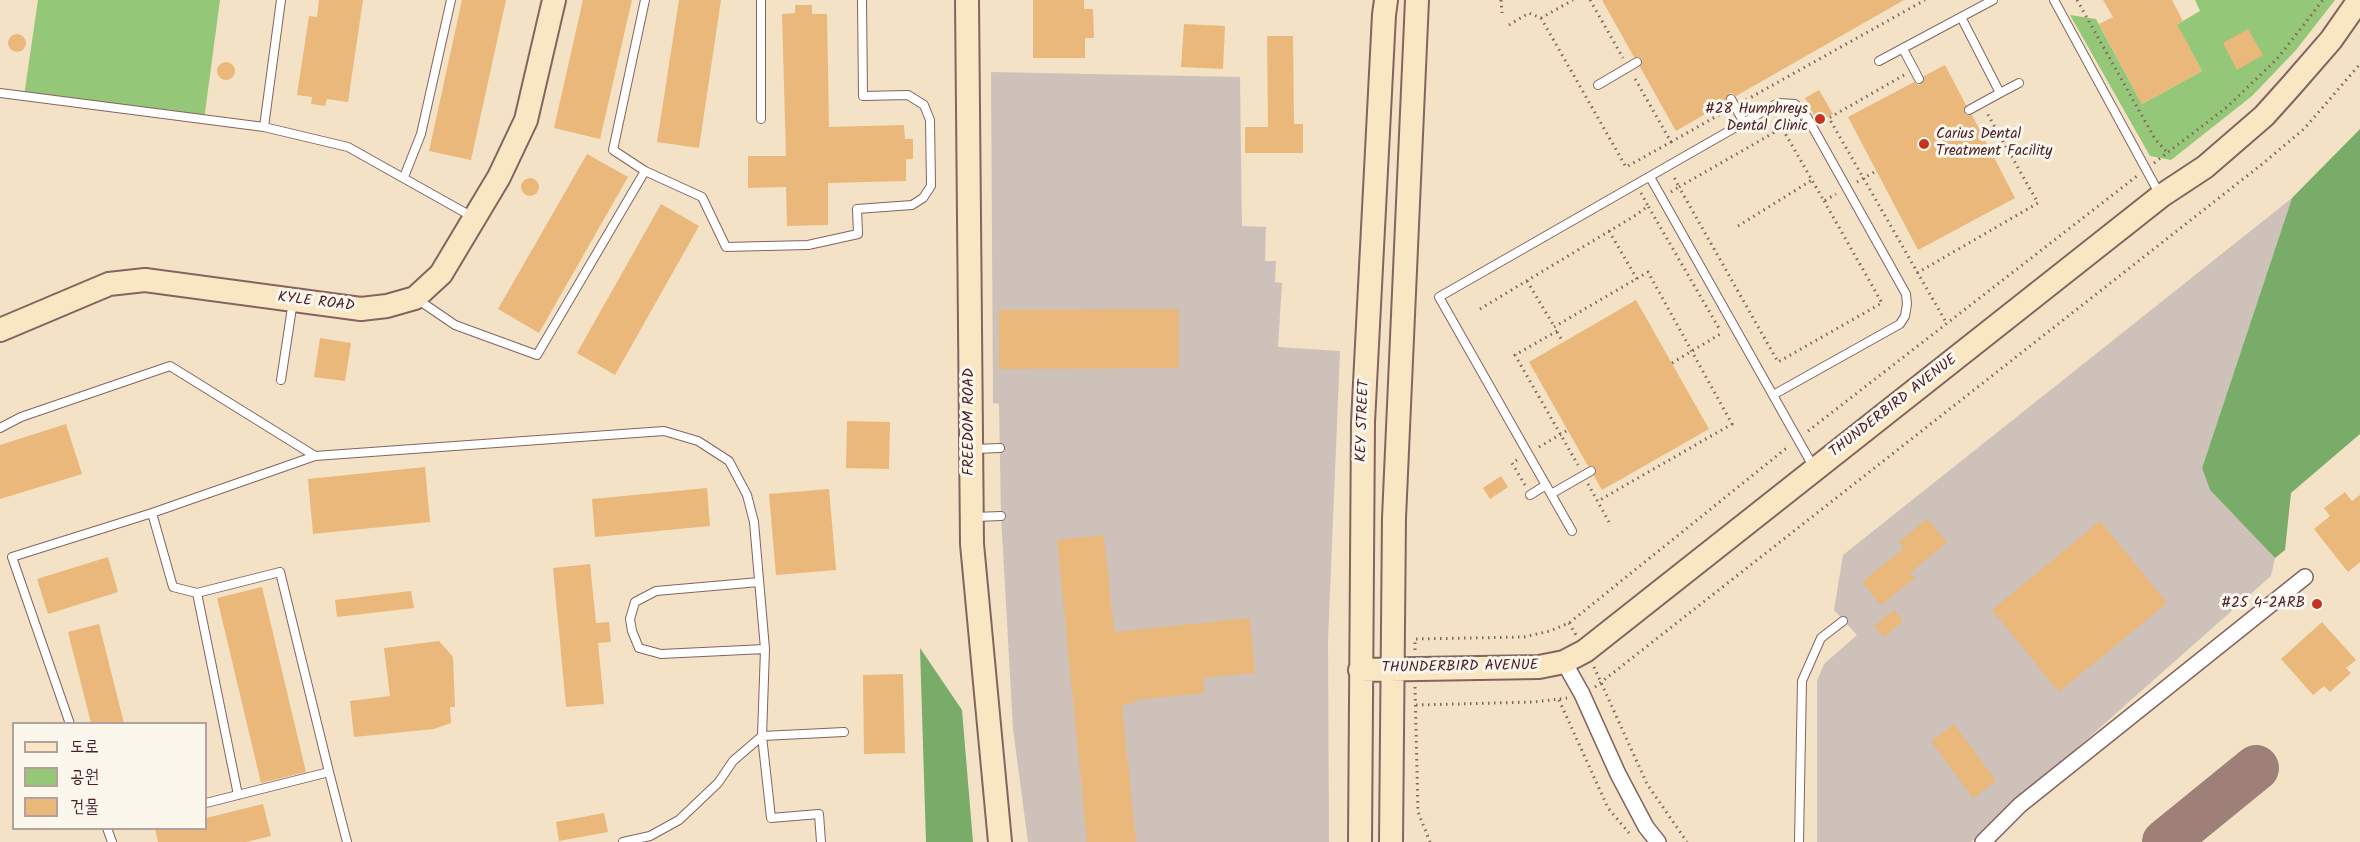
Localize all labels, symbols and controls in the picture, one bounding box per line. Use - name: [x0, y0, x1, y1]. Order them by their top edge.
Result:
- place label: #28 Humphreys Dental Clinic: [1705, 101, 1808, 136]
- marker: #28 Humphreys Dental Clinic: [1813, 112, 1827, 126]
- place label: Carius Dental Treatment Facility: [1936, 126, 2052, 161]
- marker: Carius Dental Treatment Facility: [1917, 137, 1931, 151]
- street label: KYLE ROAD: [277, 289, 355, 317]
- street label: THUNDERBIRD AVENUE: [1827, 352, 1961, 462]
- street label: FREEDOM ROAD: [961, 368, 979, 476]
- street label: KEY STREET: [1354, 379, 1374, 463]
- place label: #25 4-2ARB: [2221, 595, 2305, 613]
- marker: #25 4-2ARB: [2310, 597, 2324, 611]
- street label: THUNDERBIRD AVENUE: [1381, 658, 1539, 678]
- legend: [12, 722, 207, 830]
- text: 도로: [70, 733, 99, 762]
- text: 공원: [70, 763, 99, 792]
- text: 건물: [70, 793, 99, 822]

